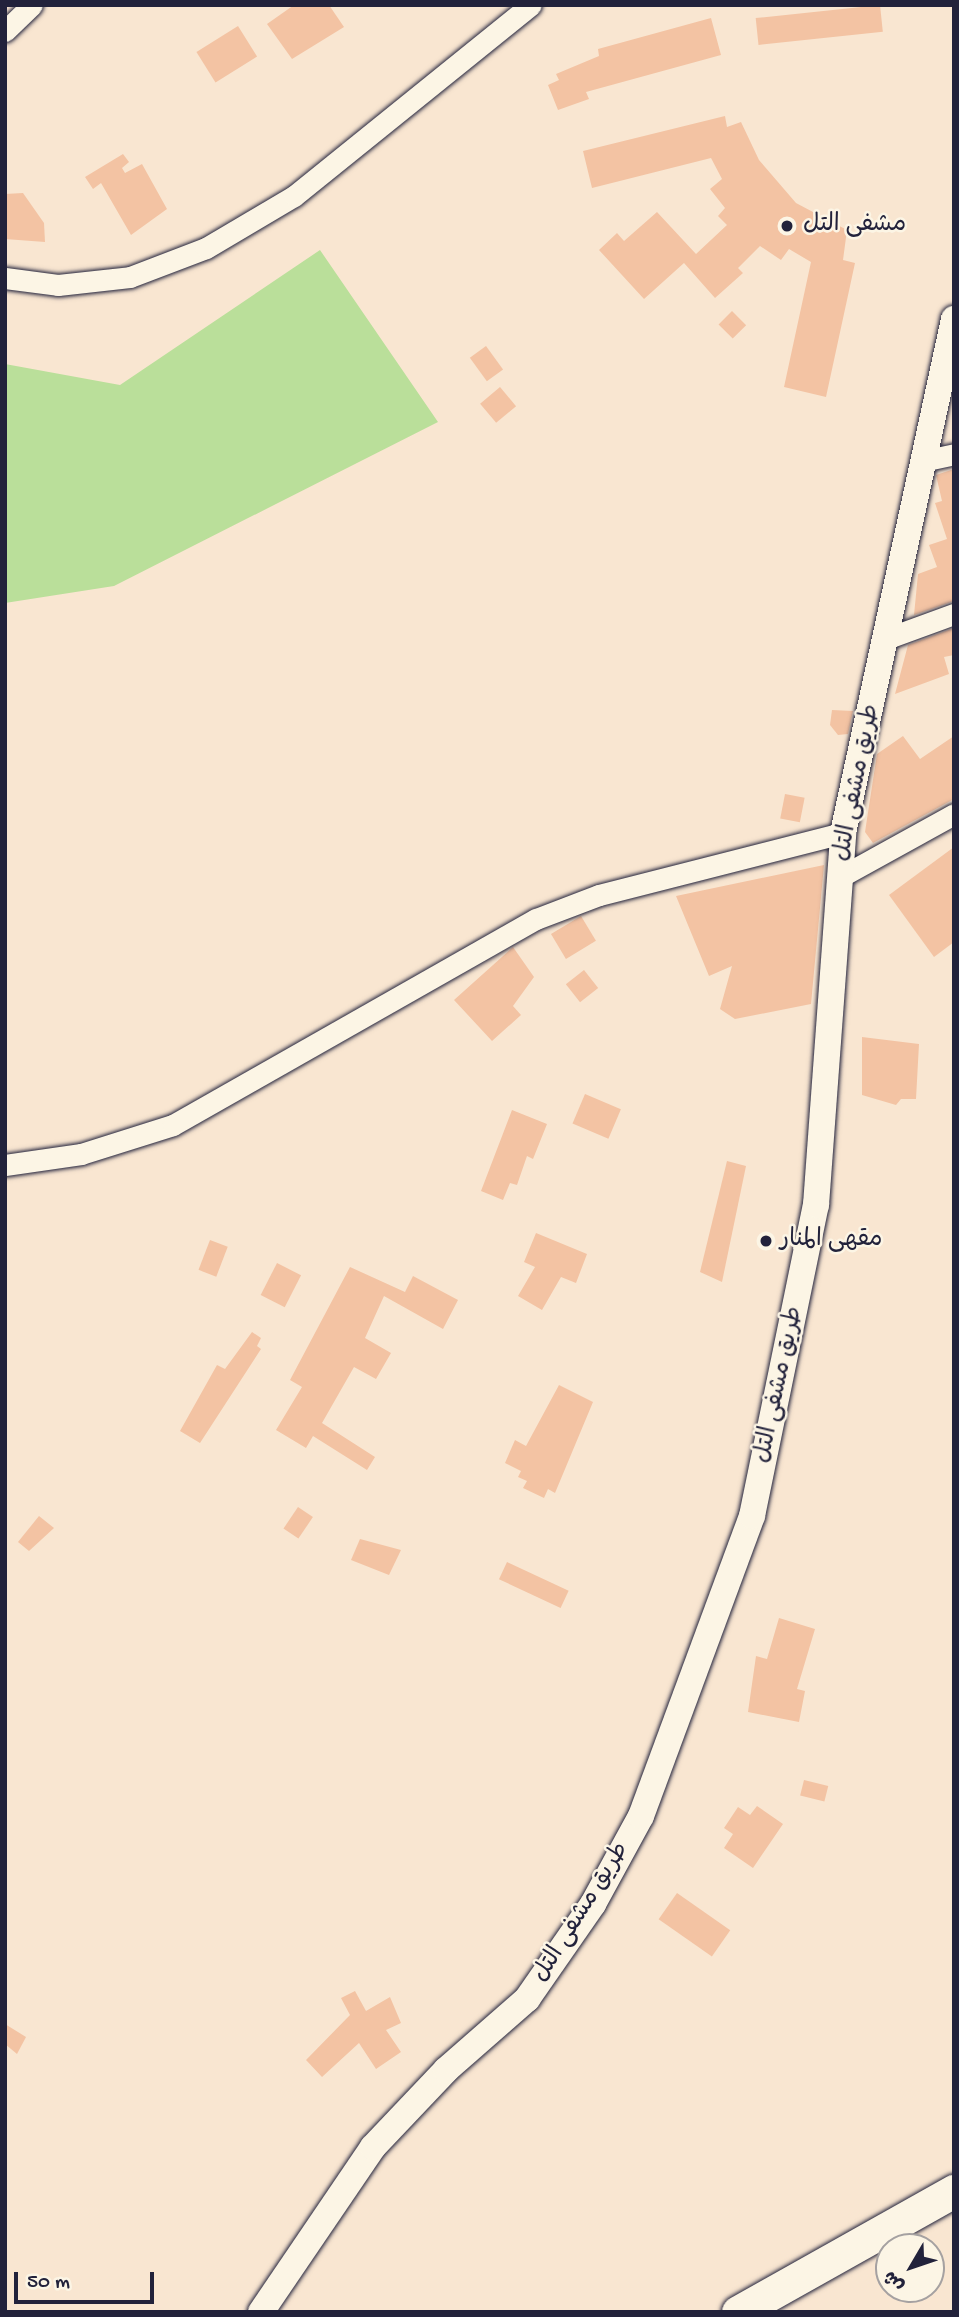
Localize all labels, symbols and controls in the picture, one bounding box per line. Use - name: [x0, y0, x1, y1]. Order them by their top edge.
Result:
- place label: مشفى التل: [803, 212, 906, 240]
- marker: مشفى التل: [777, 216, 797, 236]
- street label: طريق مشفى التل: [829, 702, 887, 864]
- place label: مقهى المنار: [780, 1227, 883, 1255]
- marker: مقهى المنار: [758, 1233, 774, 1249]
- street label: طريق مشفى التل: [749, 1304, 811, 1466]
- street label: طريق مشفى التل: [528, 1838, 636, 1988]
- north arrow: [875, 2233, 945, 2303]
- scale bar: [18, 2258, 158, 2302]
- text: ش: [879, 2265, 910, 2296]
- text: 50 m: [27, 2271, 70, 2296]

